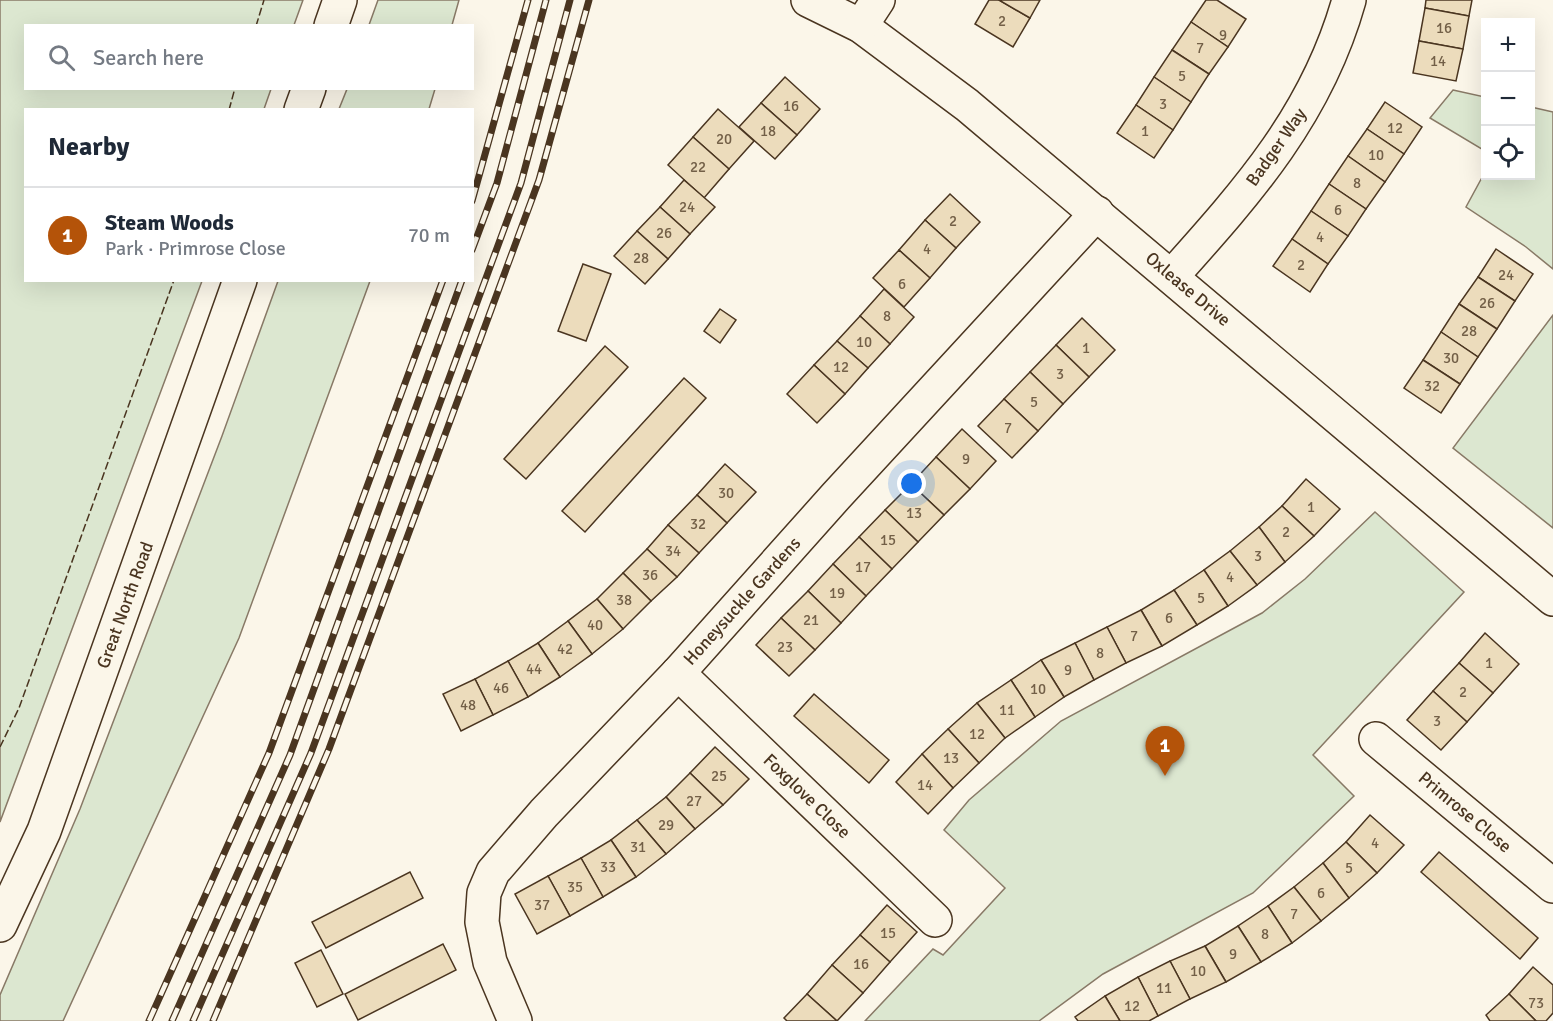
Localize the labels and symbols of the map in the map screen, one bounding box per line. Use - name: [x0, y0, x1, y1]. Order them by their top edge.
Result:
- house number: 2: [998, 12, 1006, 30]
- house number: 16: [1436, 19, 1452, 37]
- house number: 9: [1219, 26, 1227, 44]
- house number: 7: [1196, 39, 1204, 57]
- house number: 14: [1430, 52, 1446, 70]
- house number: 5: [1178, 67, 1186, 85]
- house number: 3: [1159, 95, 1167, 113]
- house number: 16: [783, 97, 799, 115]
- street label: Badger Way: [1241, 103, 1311, 190]
- house number: 12: [1387, 119, 1403, 137]
- house number: 18: [760, 122, 776, 140]
- house number: 1: [1141, 122, 1149, 140]
- house number: 20: [716, 130, 732, 148]
- house number: 10: [1368, 146, 1384, 164]
- house number: 22: [690, 158, 706, 176]
- house number: 8: [1353, 174, 1361, 192]
- house number: 24: [679, 198, 695, 216]
- house number: 6: [1334, 201, 1342, 219]
- house number: 2: [949, 212, 957, 230]
- house number: 26: [656, 224, 672, 242]
- house number: 4: [1316, 228, 1324, 246]
- house number: 4: [923, 240, 931, 258]
- street label: Oxlease Drive: [1141, 247, 1235, 331]
- house number: 28: [633, 249, 649, 267]
- house number: 2: [1297, 256, 1305, 274]
- house number: 24: [1498, 266, 1514, 284]
- house number: 6: [898, 275, 906, 293]
- house number: 26: [1479, 294, 1495, 312]
- house number: 8: [883, 307, 891, 325]
- house number: 28: [1461, 322, 1477, 340]
- house number: 10: [856, 333, 872, 351]
- house number: 1: [1082, 339, 1090, 357]
- house number: 30: [1443, 349, 1459, 367]
- house number: 12: [833, 358, 849, 376]
- house number: 3: [1056, 365, 1064, 383]
- house number: 32: [1424, 377, 1440, 395]
- house number: 5: [1030, 393, 1038, 411]
- house number: 7: [1004, 419, 1012, 437]
- house number: 9: [962, 450, 970, 468]
- your location: [897, 469, 926, 498]
- house number: 30: [718, 484, 734, 502]
- house number: 1: [1307, 498, 1315, 516]
- house number: 13: [906, 504, 922, 522]
- house number: 32: [690, 515, 706, 533]
- house number: 2: [1282, 523, 1290, 541]
- house number: 15: [880, 531, 896, 549]
- street label: Honeysuckle Gardens: [679, 532, 805, 670]
- street label: Great North Road: [92, 539, 158, 671]
- house number: 34: [665, 542, 681, 560]
- house number: 3: [1254, 547, 1262, 565]
- house number: 17: [855, 558, 871, 576]
- house number: 36: [642, 566, 658, 584]
- house number: 4: [1226, 568, 1234, 586]
- house number: 19: [829, 584, 845, 602]
- house number: 5: [1197, 589, 1205, 607]
- house number: 38: [616, 591, 632, 609]
- house number: 6: [1165, 609, 1173, 627]
- house number: 21: [803, 611, 819, 629]
- house number: 40: [587, 616, 603, 634]
- house number: 7: [1130, 627, 1138, 645]
- house number: 23: [777, 638, 793, 656]
- house number: 42: [557, 640, 573, 658]
- house number: 8: [1096, 644, 1104, 662]
- house number: 1: [1485, 654, 1493, 672]
- house number: 44: [526, 660, 542, 678]
- house number: 9: [1064, 661, 1072, 679]
- house number: 46: [493, 679, 509, 697]
- house number: 10: [1030, 680, 1046, 698]
- house number: 2: [1459, 683, 1467, 701]
- house number: 48: [460, 696, 476, 714]
- house number: 11: [999, 701, 1015, 719]
- house number: 3: [1433, 712, 1441, 730]
- house number: 12: [969, 725, 985, 743]
- pin: 1: [1146, 726, 1184, 776]
- street label: Foxglove Close: [759, 749, 855, 843]
- house number: 13: [943, 749, 959, 767]
- house number: 25: [711, 767, 727, 785]
- street label: Primrose Close: [1414, 767, 1516, 857]
- house number: 14: [917, 776, 933, 794]
- house number: 27: [686, 792, 702, 810]
- house number: 29: [658, 816, 674, 834]
- house number: 4: [1371, 834, 1379, 852]
- house number: 31: [630, 838, 646, 856]
- house number: 33: [600, 858, 616, 876]
- house number: 5: [1345, 859, 1353, 877]
- house number: 35: [567, 878, 583, 896]
- house number: 6: [1317, 884, 1325, 902]
- house number: 37: [534, 896, 550, 914]
- house number: 7: [1290, 905, 1298, 923]
- house number: 15: [880, 924, 896, 942]
- house number: 8: [1261, 925, 1269, 943]
- house number: 9: [1229, 945, 1237, 963]
- house number: 16: [853, 955, 869, 973]
- house number: 10: [1190, 962, 1206, 980]
- house number: 11: [1156, 979, 1172, 997]
- house number: 73: [1528, 994, 1544, 1012]
- house number: 12: [1124, 997, 1140, 1015]

